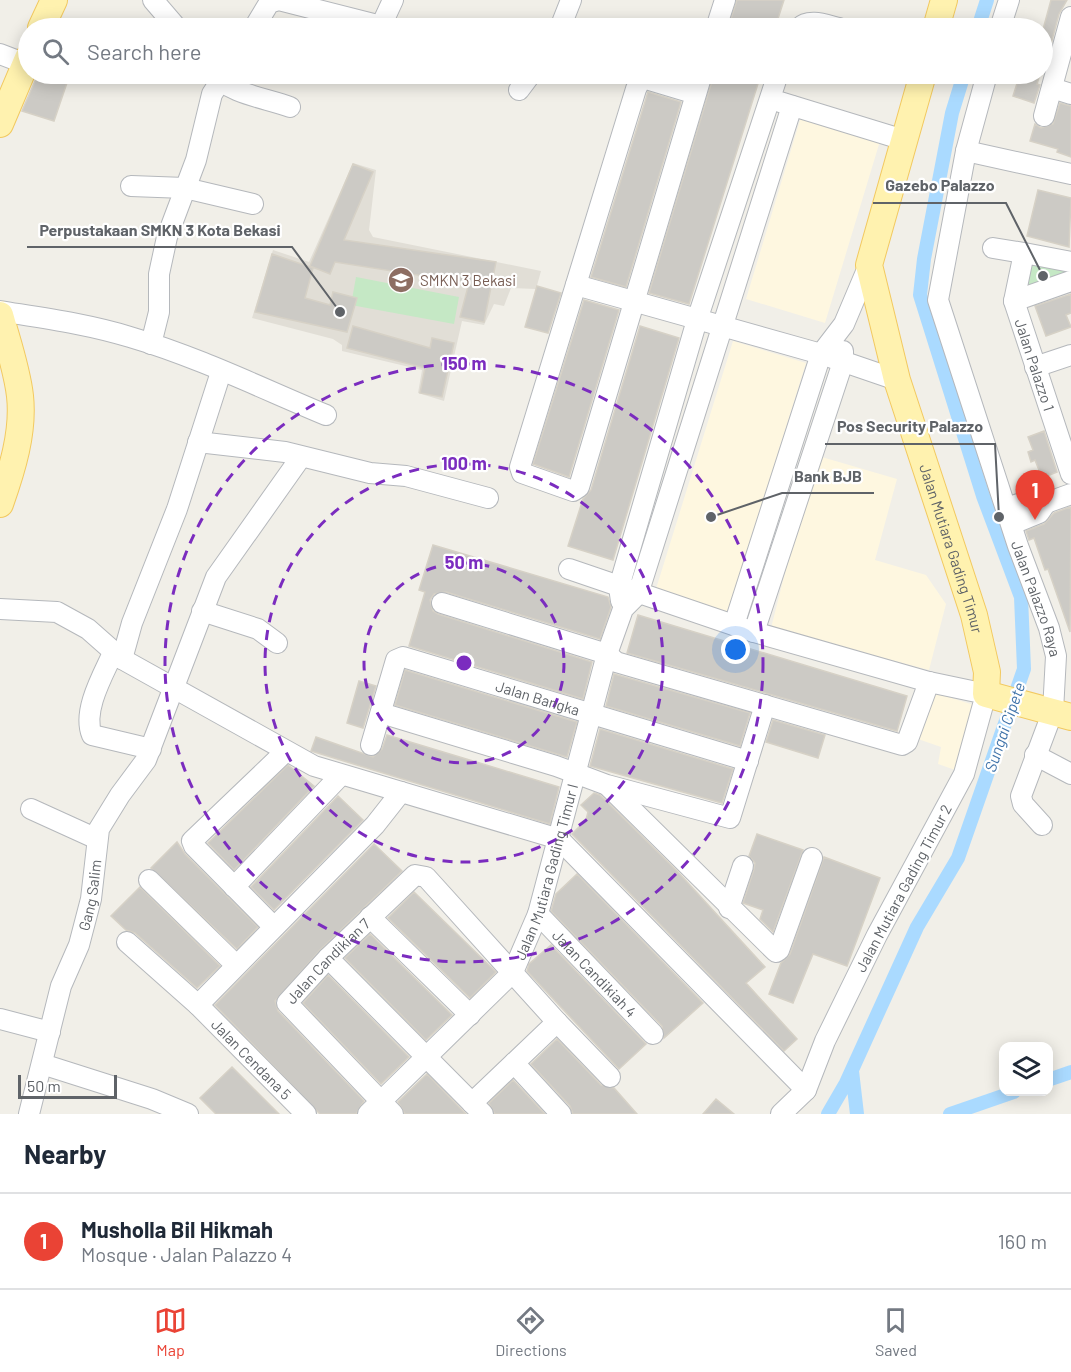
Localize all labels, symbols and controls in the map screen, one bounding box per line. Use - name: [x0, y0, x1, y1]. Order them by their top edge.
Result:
- search box: [18, 18, 1053, 84]
- icon: search: [39, 35, 72, 68]
- text: Search here: [87, 38, 201, 64]
- callout: Gazebo Palazzo: [873, 169, 1006, 203]
- text: Gazebo Palazzo: [885, 175, 995, 194]
- callout: Perpustakaan SMKN 3 Kota Bekasi: [27, 213, 292, 247]
- text: Perpustakaan SMKN 3 Kota Bekasi: [39, 220, 281, 239]
- school or university icon: SMKN 3 Bekasi: [386, 265, 416, 295]
- place label: SMKN 3 Bekasi: [420, 271, 516, 289]
- street label: Jalan Palazzo 1: [1011, 316, 1059, 413]
- text: 150 m: [442, 352, 486, 374]
- callout: Pos Security Palazzo: [825, 410, 995, 444]
- text: Pos Security Palazzo: [837, 416, 983, 435]
- text: 100 m: [441, 452, 487, 474]
- callout: Bank BJB: [782, 459, 874, 493]
- street label: Jalan Mutiara Gading Timur: [916, 462, 987, 635]
- text: Bank BJB: [794, 466, 862, 485]
- pin: 1: [1016, 470, 1054, 520]
- street label: Jalan Palazzo Raya: [1008, 538, 1065, 659]
- text: 50 m: [445, 551, 483, 573]
- your location: [721, 635, 750, 664]
- centre of rings: [454, 653, 474, 673]
- street label: Jalan Bangka: [494, 676, 582, 719]
- water label: Sungai Cipete: [980, 680, 1028, 774]
- street label: Jalan Mutiara Gading Timur I: [510, 782, 581, 962]
- street label: Jalan Mutiara Gading Timur 2: [851, 801, 955, 975]
- street label: Gang Salim: [74, 858, 104, 932]
- street label: Jalan Candikian 7: [282, 914, 373, 1007]
- street label: Jalan Candikiah 4: [549, 926, 641, 1020]
- street label: Jalan Cendana 5: [208, 1015, 295, 1103]
- map controls: [999, 1042, 1053, 1096]
- button: layers: [999, 1042, 1053, 1096]
- scale bar: [18, 1072, 117, 1100]
- text: 50 m: [27, 1076, 61, 1095]
- text: Nearby: [24, 1138, 106, 1169]
- text: Musholla Bil Hikmah: [81, 1216, 273, 1242]
- text: 1: [40, 1229, 47, 1253]
- text: 160 m: [998, 1229, 1047, 1253]
- text: Mosque · Jalan Palazzo 4: [81, 1242, 292, 1266]
- tab: Map: [154, 1304, 187, 1359]
- tab: Directions: [495, 1304, 567, 1359]
- tab: Saved: [875, 1304, 917, 1359]

